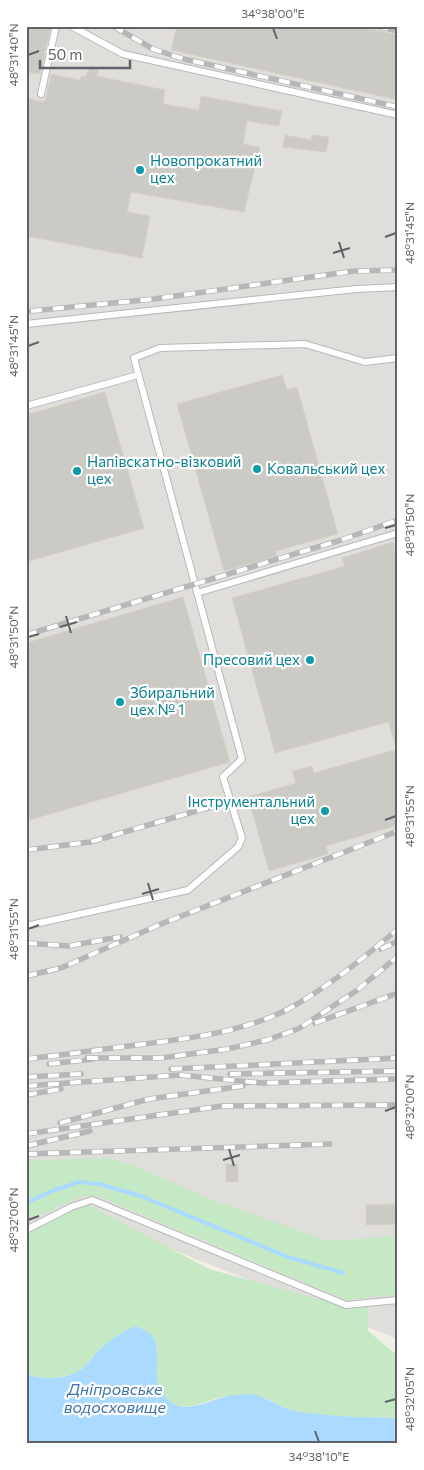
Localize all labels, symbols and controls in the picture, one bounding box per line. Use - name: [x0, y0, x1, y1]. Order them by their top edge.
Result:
- text: 34°38'00"E: [241, 6, 305, 20]
- text: 48°31'40"N: [6, 23, 20, 87]
- scale bar: [40, 38, 130, 70]
- text: 50 m: [48, 45, 82, 63]
- place label: Новопрокатний цех: [150, 151, 262, 186]
- marker: Новопрокатний цех: [134, 164, 146, 176]
- text: 48°31'45"N: [402, 202, 416, 264]
- text: 48°31'45"N: [6, 315, 20, 377]
- place label: Напівскатно-візковий цех: [87, 452, 241, 487]
- place label: Ковальський цех: [267, 459, 385, 477]
- marker: Ковальський цех: [251, 463, 263, 475]
- marker: Напівскатно-візковий цех: [71, 465, 83, 477]
- text: 48°31'50"N: [402, 494, 416, 556]
- text: 48°31'50"N: [6, 606, 20, 668]
- place label: Пресовий цех: [203, 650, 300, 668]
- marker: Пресовий цех: [304, 654, 316, 666]
- place label: Збиральний цех № 1: [130, 683, 215, 718]
- marker: Збиральний цех № 1: [114, 696, 126, 708]
- text: 48°31'55"N: [402, 785, 416, 847]
- place label: Інструментальний цех: [187, 792, 315, 827]
- marker: Інструментальний цех: [319, 805, 331, 817]
- text: 48°31'55"N: [6, 898, 20, 960]
- text: 48°32'00"N: [402, 1074, 416, 1140]
- text: 48°32'00"N: [6, 1187, 20, 1253]
- text: 48°32'05"N: [402, 1367, 416, 1431]
- water label: Дніпровське водосховище: [64, 1379, 167, 1416]
- text: 34°38'10"E: [289, 1449, 349, 1463]

